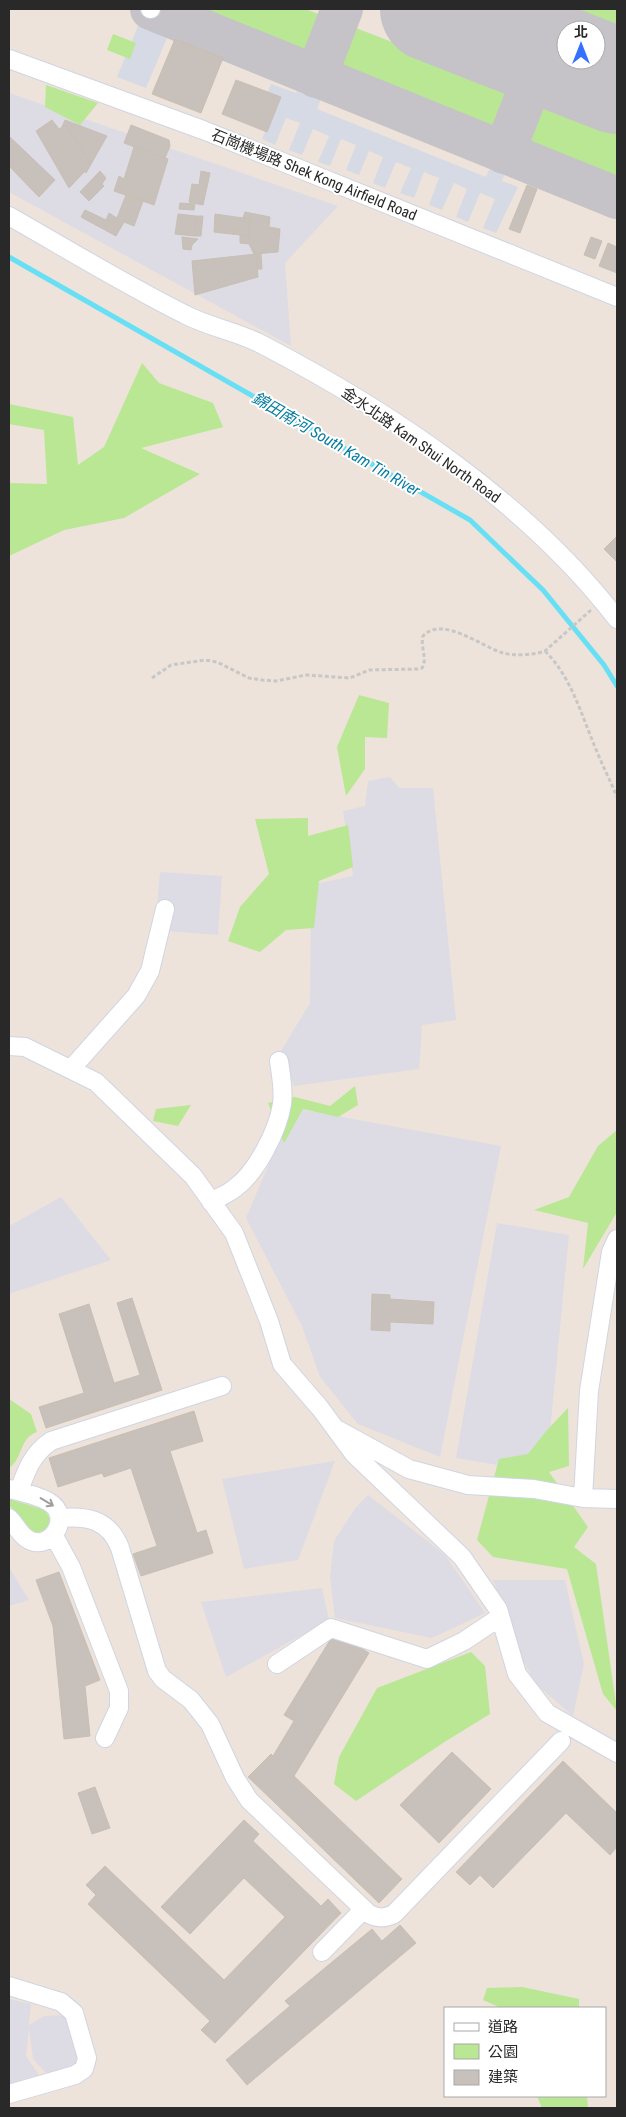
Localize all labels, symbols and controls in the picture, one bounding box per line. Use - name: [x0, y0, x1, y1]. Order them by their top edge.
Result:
- north arrow: [556, 20, 606, 70]
- text: 北: [574, 24, 588, 40]
- street label: 石崗機場路 Shek Kong Airfield Road: [209, 125, 419, 225]
- street label: 金水北路 Kam Shui North Road: [338, 383, 504, 507]
- water label: 錦田南河 South Kam Tin River: [249, 388, 424, 501]
- one-way arrow: [40, 1497, 54, 1508]
- legend: [444, 2007, 606, 2097]
- text: 道路: [488, 2018, 518, 2036]
- text: 公園: [488, 2043, 518, 2061]
- text: 建築: [488, 2068, 518, 2086]

